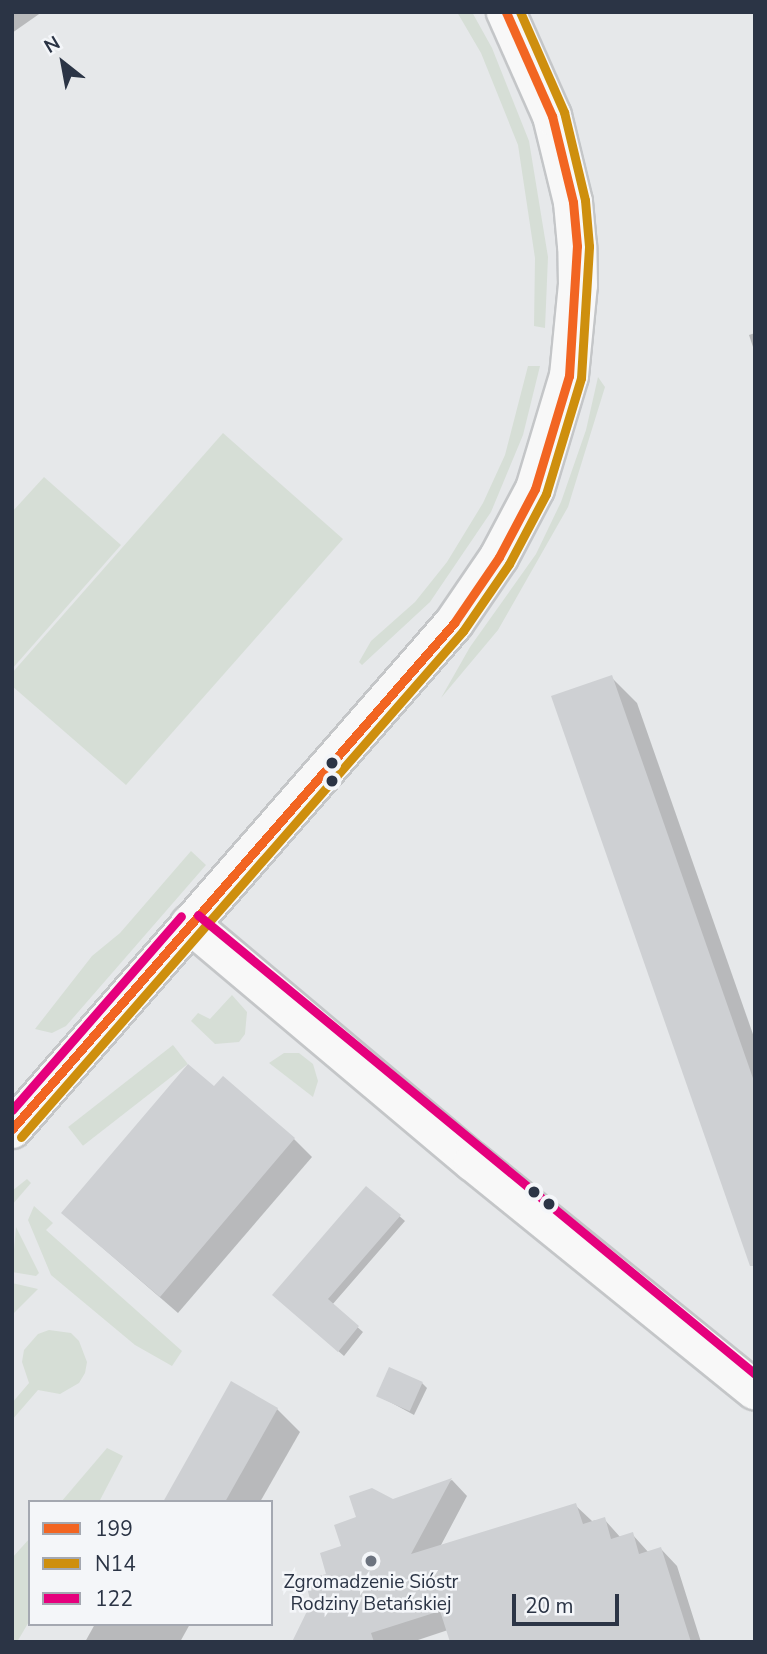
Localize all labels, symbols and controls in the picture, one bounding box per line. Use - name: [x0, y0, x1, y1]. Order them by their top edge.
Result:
- north arrow: [28, 28, 98, 98]
- text: N: [39, 30, 65, 60]
- unlabelled marker: [325, 756, 339, 770]
- unlabelled marker: [325, 774, 339, 788]
- unlabelled marker: [527, 1185, 541, 1199]
- unlabelled marker: [542, 1197, 556, 1211]
- legend: [28, 1500, 273, 1626]
- text: 199: [95, 1515, 133, 1543]
- text: N14: [95, 1550, 136, 1578]
- marker: Zgromadzenie Sióstr Rodziny Betańskiej: [363, 1553, 379, 1569]
- place label: Zgromadzenie Sióstr Rodziny Betańskiej: [284, 1572, 458, 1616]
- scale bar: [515, 1580, 622, 1624]
- text: 122: [95, 1585, 133, 1613]
- text: 20 m: [525, 1592, 574, 1620]

